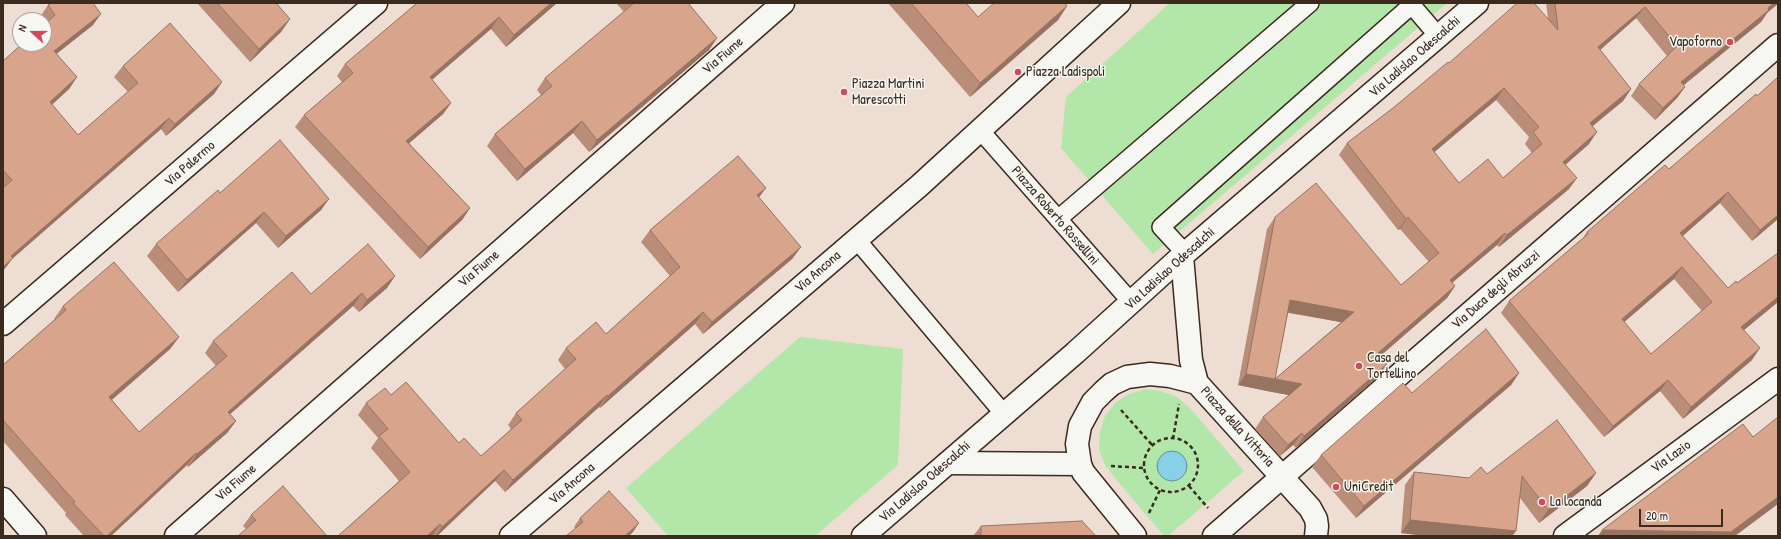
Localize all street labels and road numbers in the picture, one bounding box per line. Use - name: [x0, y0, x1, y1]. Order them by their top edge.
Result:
- street label: Via Ladislao Odescalchi: [1366, 13, 1464, 101]
- street label: Via Fiume: [699, 34, 747, 78]
- street label: Via Palermo: [161, 137, 219, 191]
- street label: Piazza Roberto Rossellini: [1008, 163, 1102, 269]
- street label: Via Ladislao Odescalchi: [1121, 224, 1219, 314]
- street label: Via Fiume: [455, 247, 503, 291]
- street label: Via Ancona: [791, 247, 845, 297]
- street label: Via Duca degli Abruzzi: [1448, 247, 1544, 333]
- street label: Piazza della Vittoria: [1197, 383, 1277, 471]
- street label: Via Lazio: [1648, 437, 1694, 477]
- street label: Via Ladislao Odescalchi: [876, 438, 974, 526]
- street label: Via Ancona: [545, 459, 599, 509]
- street label: Via Fiume: [212, 461, 260, 505]

